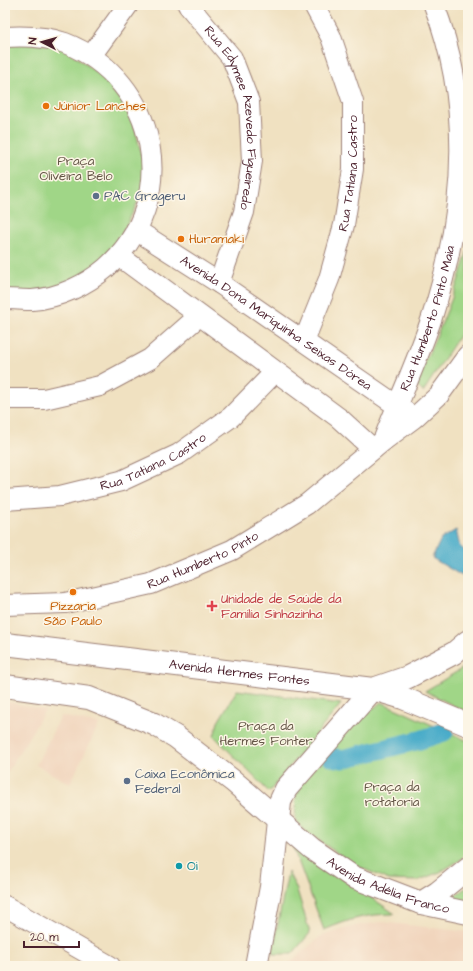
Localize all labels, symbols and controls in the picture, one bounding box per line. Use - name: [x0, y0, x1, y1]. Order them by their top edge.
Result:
- north arrow: [22, 22, 62, 62]
- street label: Rua Edymee Azevedo Figueiredo: [200, 22, 261, 212]
- text: N: [25, 37, 40, 45]
- place label: Júnior Lanches: [54, 97, 146, 115]
- marker: Júnior Lanches: [41, 101, 51, 111]
- street label: Rua Tatiana Castro: [334, 115, 362, 233]
- park label: Praça Oliveira Belo: [39, 152, 113, 185]
- place label: PAC Grageru: [104, 187, 186, 206]
- marker: PAC Grageru: [91, 191, 101, 201]
- place label: Huramaki: [189, 230, 244, 248]
- marker: Huramaki: [176, 234, 186, 244]
- street label: Rua Humberto Pinto Maia: [396, 243, 459, 394]
- street label: Avenida Dona Mariquinha Seixas Dórea: [177, 251, 376, 395]
- street label: Rua Tatiana Castro: [98, 428, 210, 495]
- street label: Rua Humberto Pinto: [144, 527, 262, 594]
- marker: Pizzaria São Paulo: [68, 587, 78, 597]
- place label: Unidade de Saúde da Família Sinhazinha: [221, 590, 342, 623]
- place label: Pizzaria São Paulo: [44, 597, 103, 630]
- marker: Unidade de Saúde da Família Sinhazinha: [206, 600, 218, 612]
- street label: Avenida Hermes Fontes: [168, 655, 311, 690]
- park label: Praça da Hermes Fonter: [219, 717, 313, 750]
- place label: Caixa Econômica Federal: [135, 765, 235, 798]
- marker: Caixa Econômica Federal: [122, 776, 132, 786]
- park label: Praça da rotatoria: [364, 778, 420, 811]
- street label: Avenida Adélia Franco: [323, 853, 452, 918]
- place label: Oi: [187, 857, 198, 875]
- marker: Oi: [174, 861, 184, 871]
- scale bar: [24, 923, 79, 949]
- text: 20 m: [30, 929, 59, 946]

